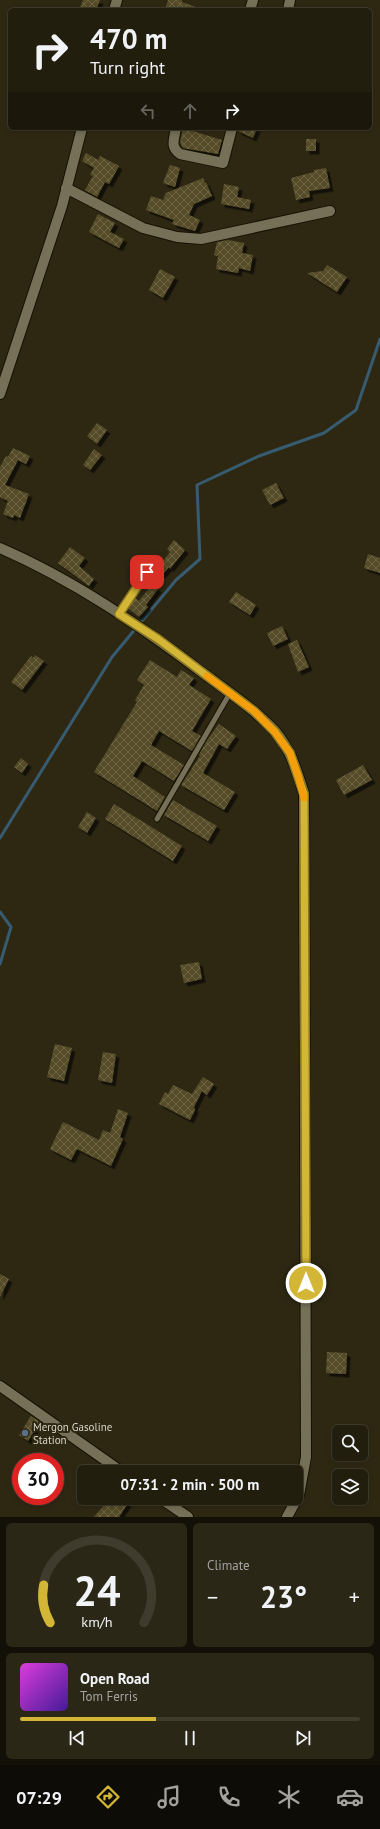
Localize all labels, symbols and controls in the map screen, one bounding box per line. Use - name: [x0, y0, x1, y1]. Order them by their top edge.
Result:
- text: 470 m: [90, 20, 167, 57]
- icon: right: [24, 24, 76, 76]
- text: Turn right: [90, 56, 165, 79]
- icon: left: [137, 100, 159, 122]
- icon: ahead: [179, 100, 201, 122]
- icon: right: [221, 100, 243, 122]
- pin: [130, 555, 164, 589]
- icon: arrive: [136, 561, 158, 583]
- position arrow: [285, 1262, 327, 1304]
- place label: Mergon Gasoline Station: [33, 1420, 113, 1447]
- map controls: [332, 1425, 368, 1505]
- button: search: [332, 1425, 368, 1461]
- marker: Mergon Gasoline Station: [20, 1428, 30, 1438]
- speed limit sign: 30: [12, 1453, 64, 1505]
- button: layers: [332, 1469, 368, 1505]
- text: 07:31 · 2 min · 500 m: [121, 1475, 259, 1494]
- text: Climate: [207, 1557, 250, 1574]
- text: 24: [73, 1564, 120, 1617]
- text: 23°: [260, 1577, 307, 1616]
- text: −: [207, 1583, 218, 1611]
- text: +: [349, 1583, 360, 1611]
- text: km/h: [81, 1612, 112, 1631]
- text: Open Road: [80, 1669, 150, 1688]
- text: Tom Ferris: [80, 1688, 138, 1705]
- icon: previous: [66, 1727, 88, 1749]
- icon: pause: [179, 1727, 201, 1749]
- icon: next: [292, 1727, 314, 1749]
- icon: directions: [94, 1783, 122, 1811]
- icon: music: [155, 1783, 183, 1811]
- icon: phone: [215, 1783, 243, 1811]
- icon: climate: [275, 1783, 303, 1811]
- icon: car: [336, 1783, 364, 1811]
- text: 07:29: [16, 1786, 62, 1809]

